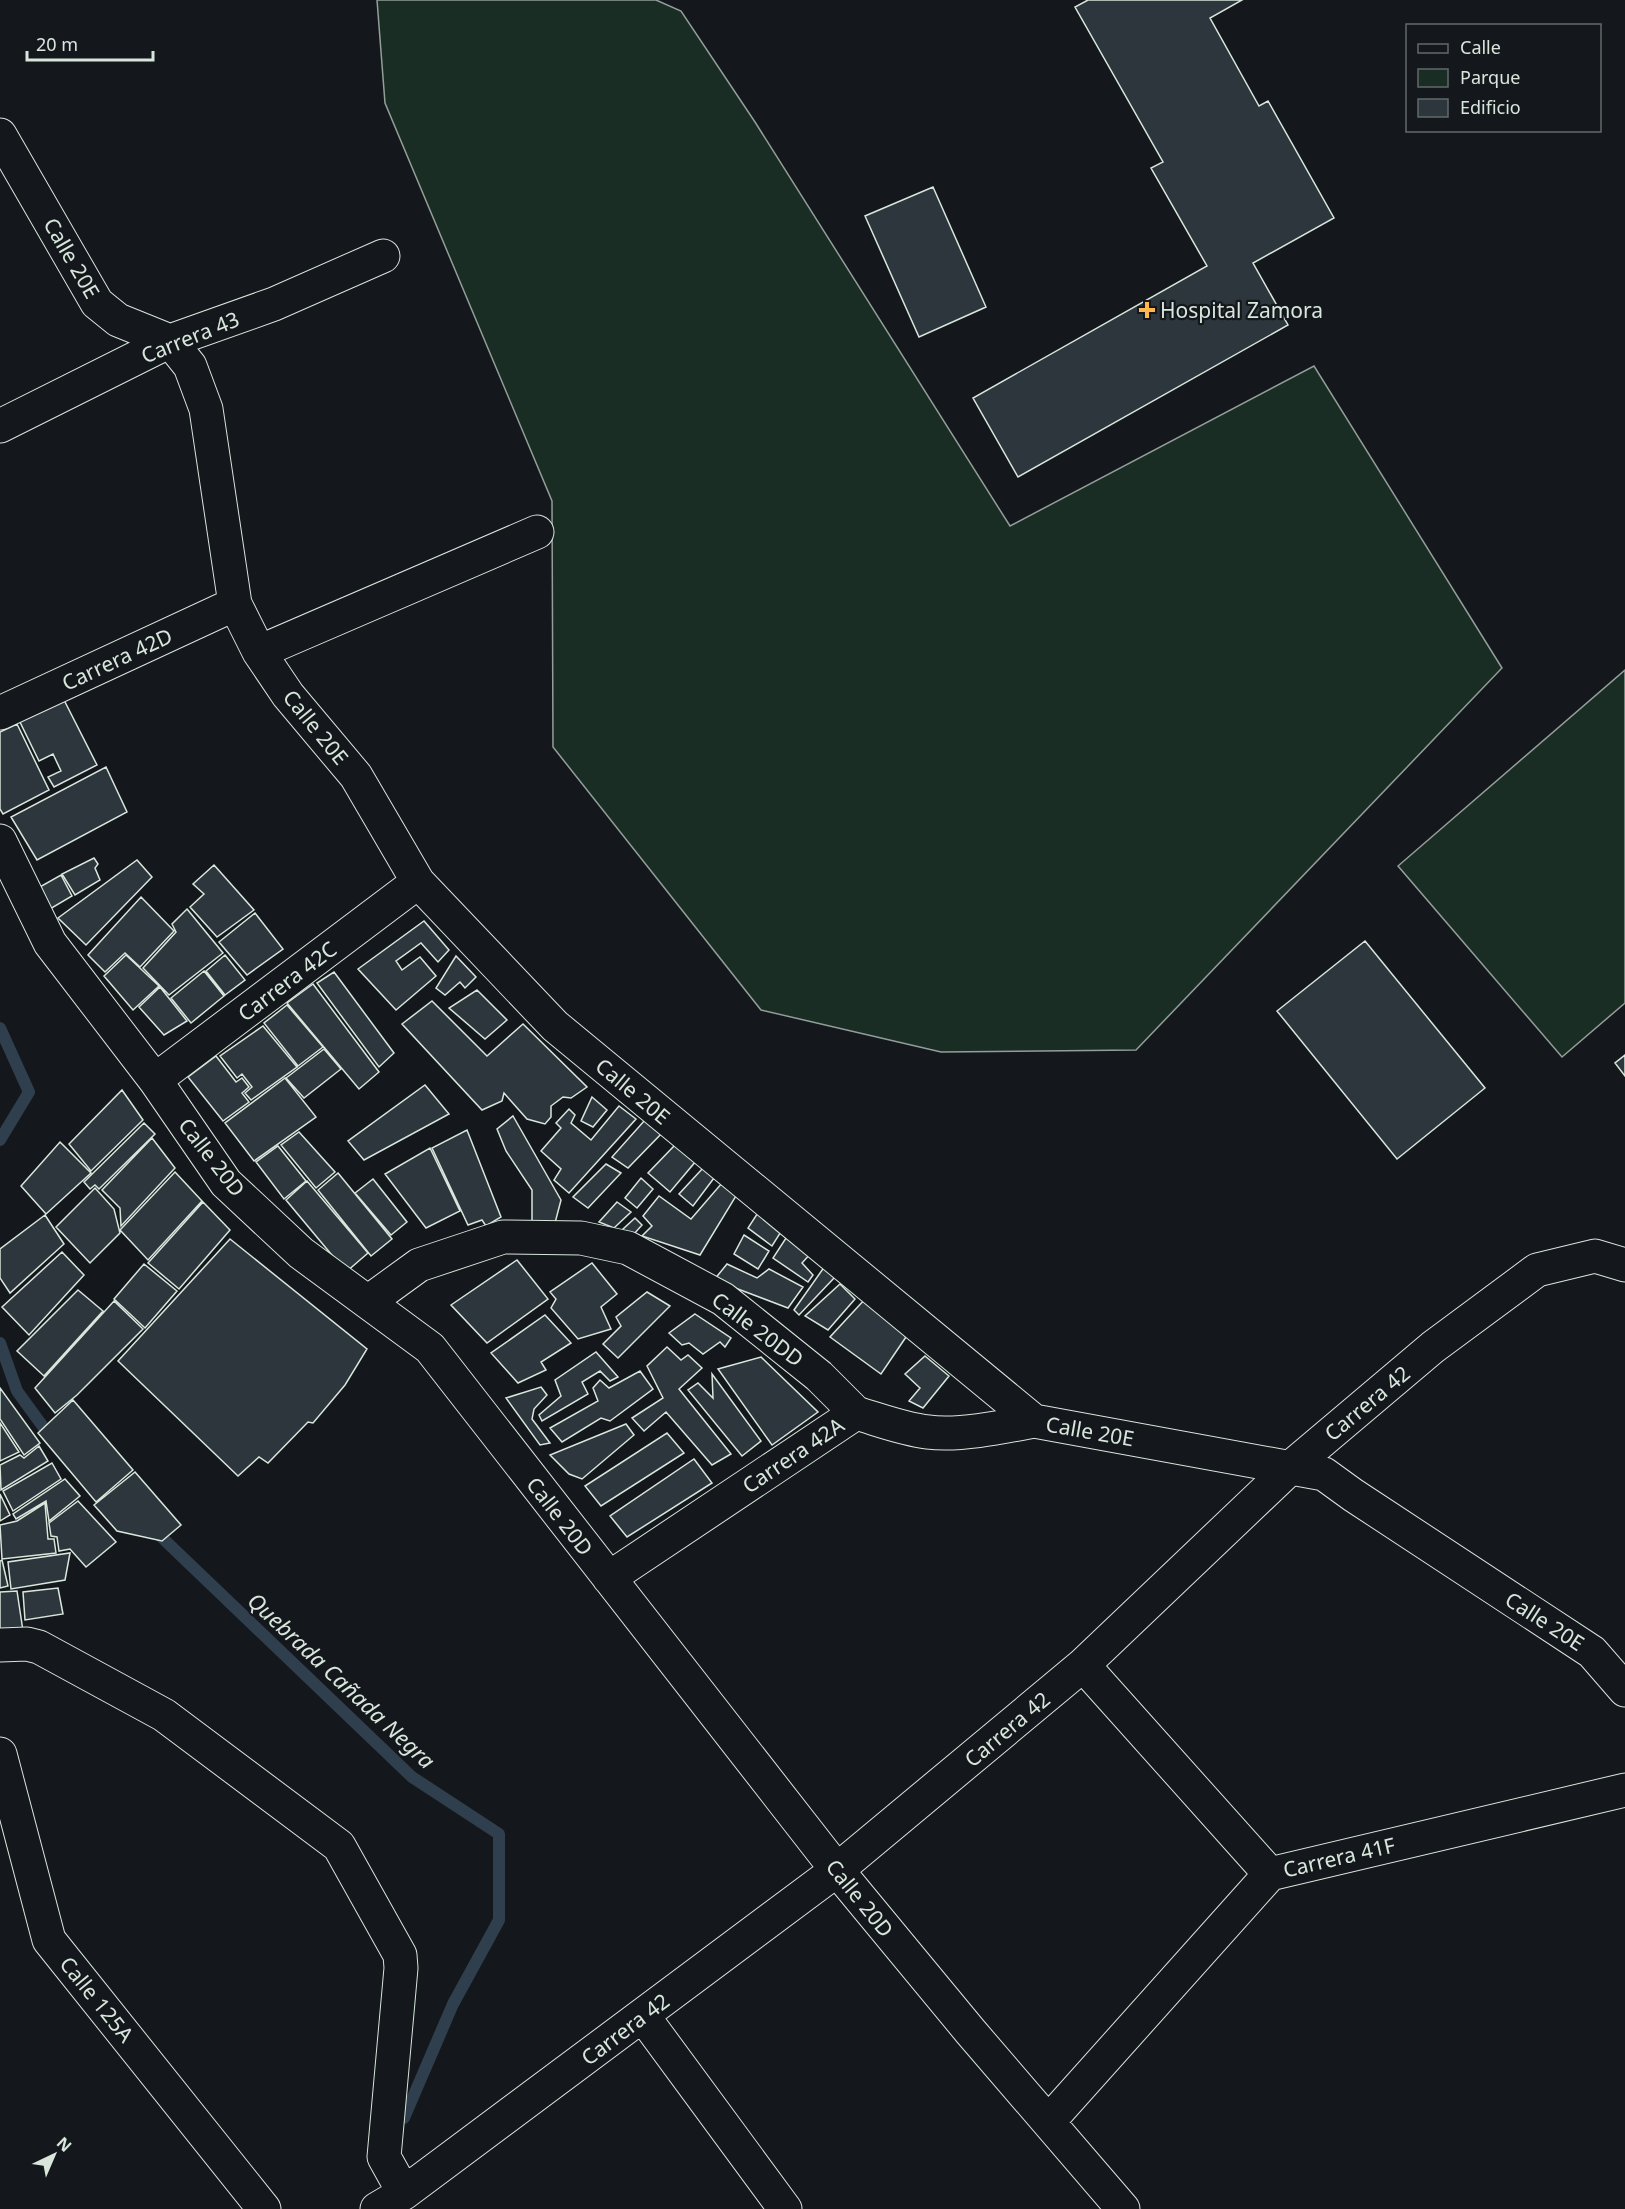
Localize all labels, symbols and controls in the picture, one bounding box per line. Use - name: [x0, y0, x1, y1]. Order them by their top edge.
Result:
- scale bar: [27, 24, 153, 62]
- legend: [1406, 24, 1601, 132]
- text: 20 m: [36, 32, 78, 56]
- text: Calle: [1460, 35, 1501, 59]
- text: Parque: [1460, 65, 1520, 89]
- text: Edificio: [1460, 95, 1521, 119]
- street label: Calle 20E: [38, 213, 106, 303]
- place label: Hospital Zamora: [1160, 296, 1323, 324]
- marker: Hospital Zamora: [1138, 301, 1156, 319]
- street label: Carrera 43: [137, 305, 243, 369]
- street label: Carrera 42D: [57, 621, 177, 697]
- street label: Calle 20E: [277, 684, 355, 770]
- street label: Carrera 42C: [232, 935, 342, 1027]
- street label: Calle 20E: [590, 1052, 676, 1130]
- street label: Calle 20D: [172, 1112, 252, 1202]
- street label: Calle 20DD: [706, 1285, 810, 1373]
- street label: Carrera 42: [1318, 1359, 1416, 1447]
- street label: Calle 20E: [1044, 1409, 1136, 1453]
- street label: Carrera 42A: [737, 1410, 850, 1499]
- street label: Calle 20D: [520, 1471, 600, 1561]
- water label: Quebrada Cañada Negra: [242, 1585, 442, 1775]
- street label: Calle 20E: [1500, 1585, 1590, 1657]
- street label: Carrera 42: [958, 1685, 1056, 1773]
- street label: Carrera 41F: [1280, 1830, 1398, 1883]
- street label: Calle 20D: [820, 1853, 900, 1943]
- street label: Calle 125A: [54, 1950, 141, 2048]
- street label: Carrera 42: [575, 1987, 675, 2071]
- north arrow: [24, 2125, 84, 2185]
- text: N: [52, 2132, 77, 2157]

